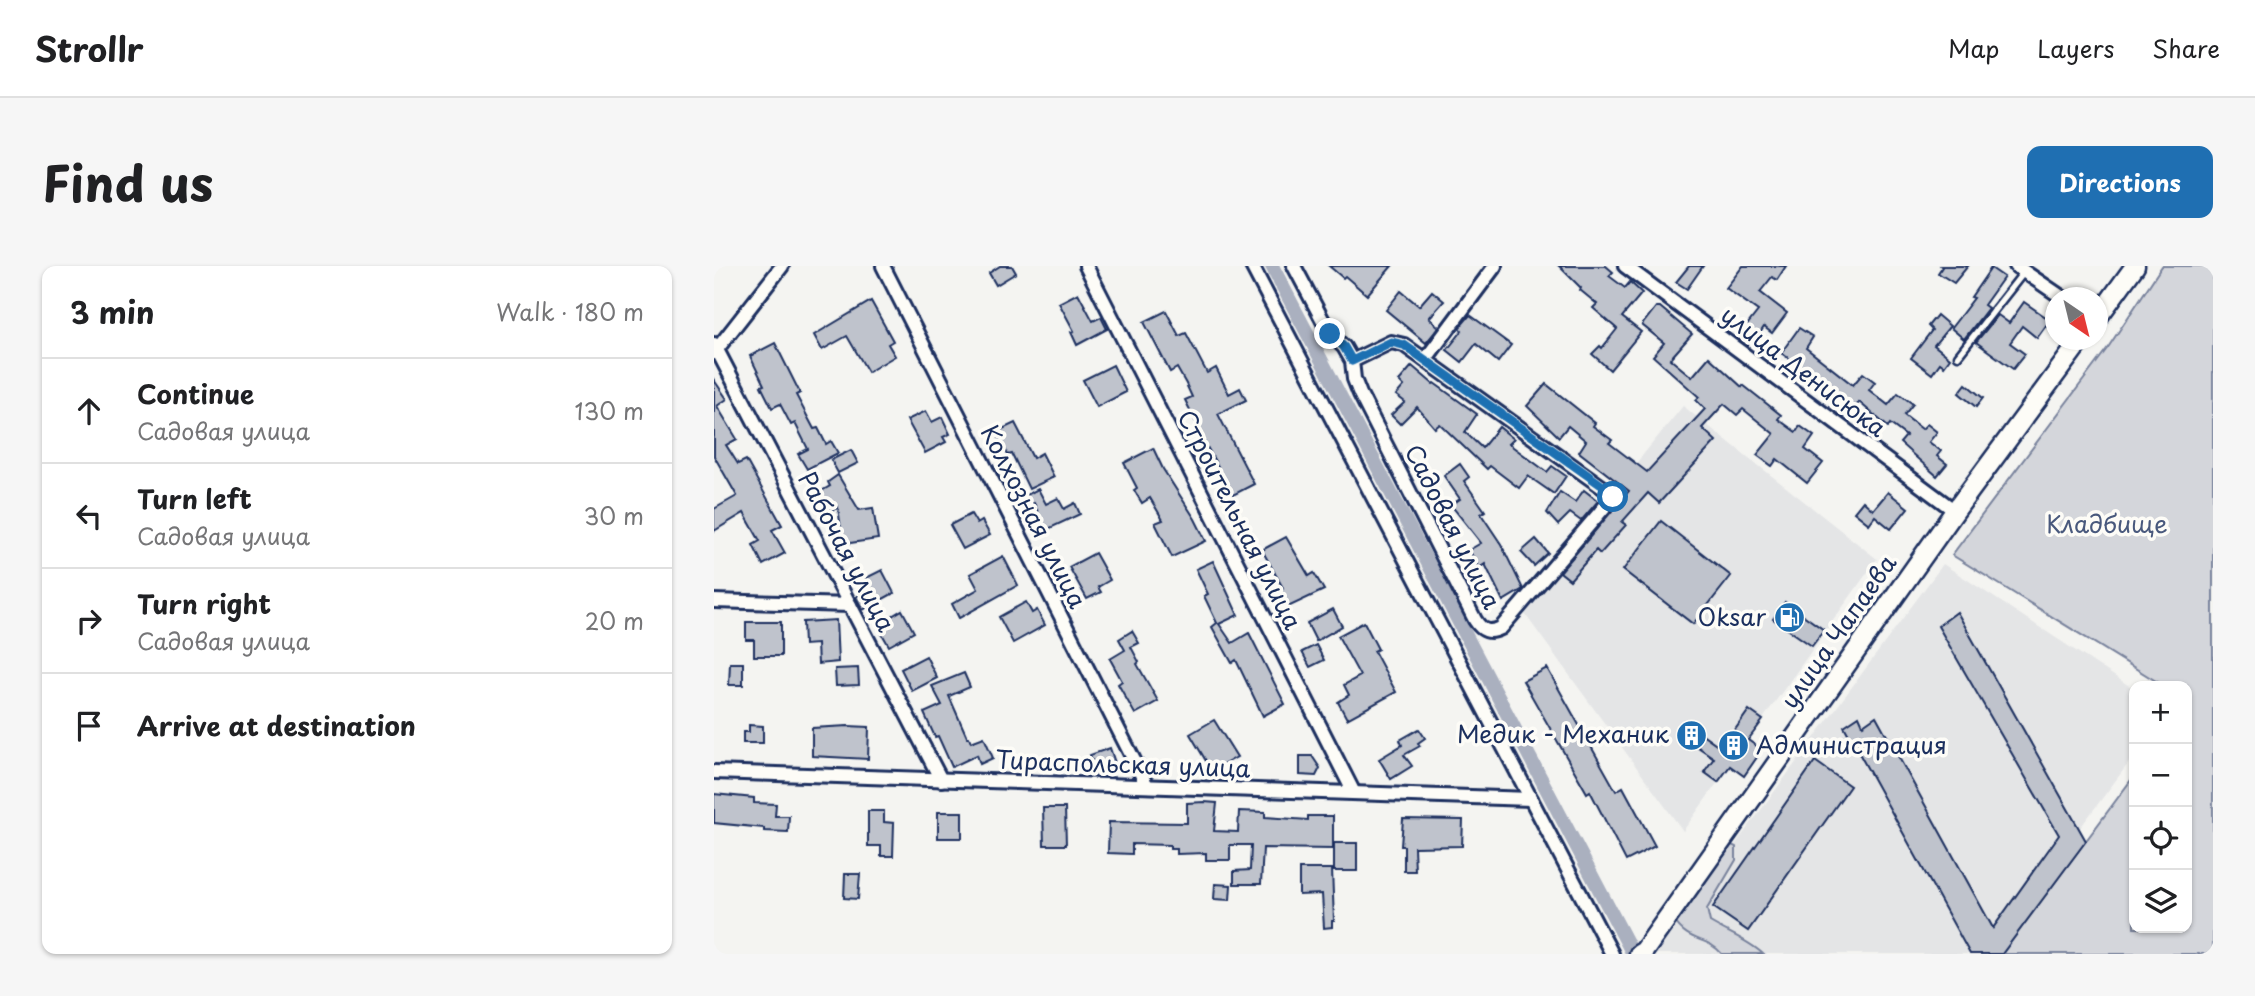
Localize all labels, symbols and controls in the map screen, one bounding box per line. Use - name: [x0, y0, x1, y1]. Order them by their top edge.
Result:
- text: Strollr: [35, 23, 144, 73]
- text: Map: [1948, 30, 1999, 66]
- text: Layers: [2037, 30, 2114, 66]
- text: Share: [2152, 30, 2220, 66]
- text: Find us: [42, 145, 213, 219]
- button: Directions: [2027, 146, 2213, 218]
- north arrow: [2045, 287, 2108, 350]
- text: 3 min: [70, 289, 155, 334]
- text: Walk · 180 m: [496, 294, 644, 329]
- street label: улица Денисюка: [1714, 296, 1895, 445]
- route end: [1314, 318, 1345, 349]
- text: Continue: [137, 374, 254, 413]
- icon: ahead: [70, 392, 108, 430]
- text: 130 m: [574, 393, 644, 428]
- street label: Строительная улица: [1170, 403, 1312, 635]
- text: Садовая улица: [137, 413, 310, 448]
- street label: Колхозная улица: [973, 418, 1097, 614]
- street label: Садовая улица: [1397, 437, 1511, 615]
- street label: Рабочая улица: [790, 465, 905, 638]
- text: Turn left: [137, 479, 252, 518]
- route start: [1597, 481, 1628, 512]
- icon: left: [70, 497, 108, 535]
- text: 30 m: [583, 498, 644, 533]
- park label: Кладбище: [2046, 505, 2168, 541]
- text: Садовая улица: [137, 518, 310, 553]
- street label: улица Чапаева: [1771, 546, 1904, 715]
- text: Turn right: [137, 584, 271, 623]
- place label: Oksar: [1698, 598, 1766, 634]
- fuel station icon: Oksar: [1772, 601, 1806, 635]
- icon: right: [70, 602, 108, 640]
- text: 20 m: [585, 603, 644, 638]
- text: Садовая улица: [137, 623, 310, 658]
- map controls: [2129, 681, 2192, 933]
- button: +: [2129, 681, 2192, 744]
- text: Arrive at destination: [137, 706, 416, 745]
- icon: arrive: [70, 707, 108, 745]
- place label: Медик - Механик: [1457, 715, 1670, 751]
- building icon: Медик - Механик: [1675, 718, 1709, 752]
- place label: Администрация: [1756, 726, 1947, 762]
- building icon: Администрация: [1716, 729, 1750, 763]
- street label: Тираспольская улица: [995, 741, 1251, 785]
- button: −: [2129, 744, 2192, 807]
- button: locate: [2129, 807, 2192, 870]
- button: layers: [2129, 870, 2192, 933]

